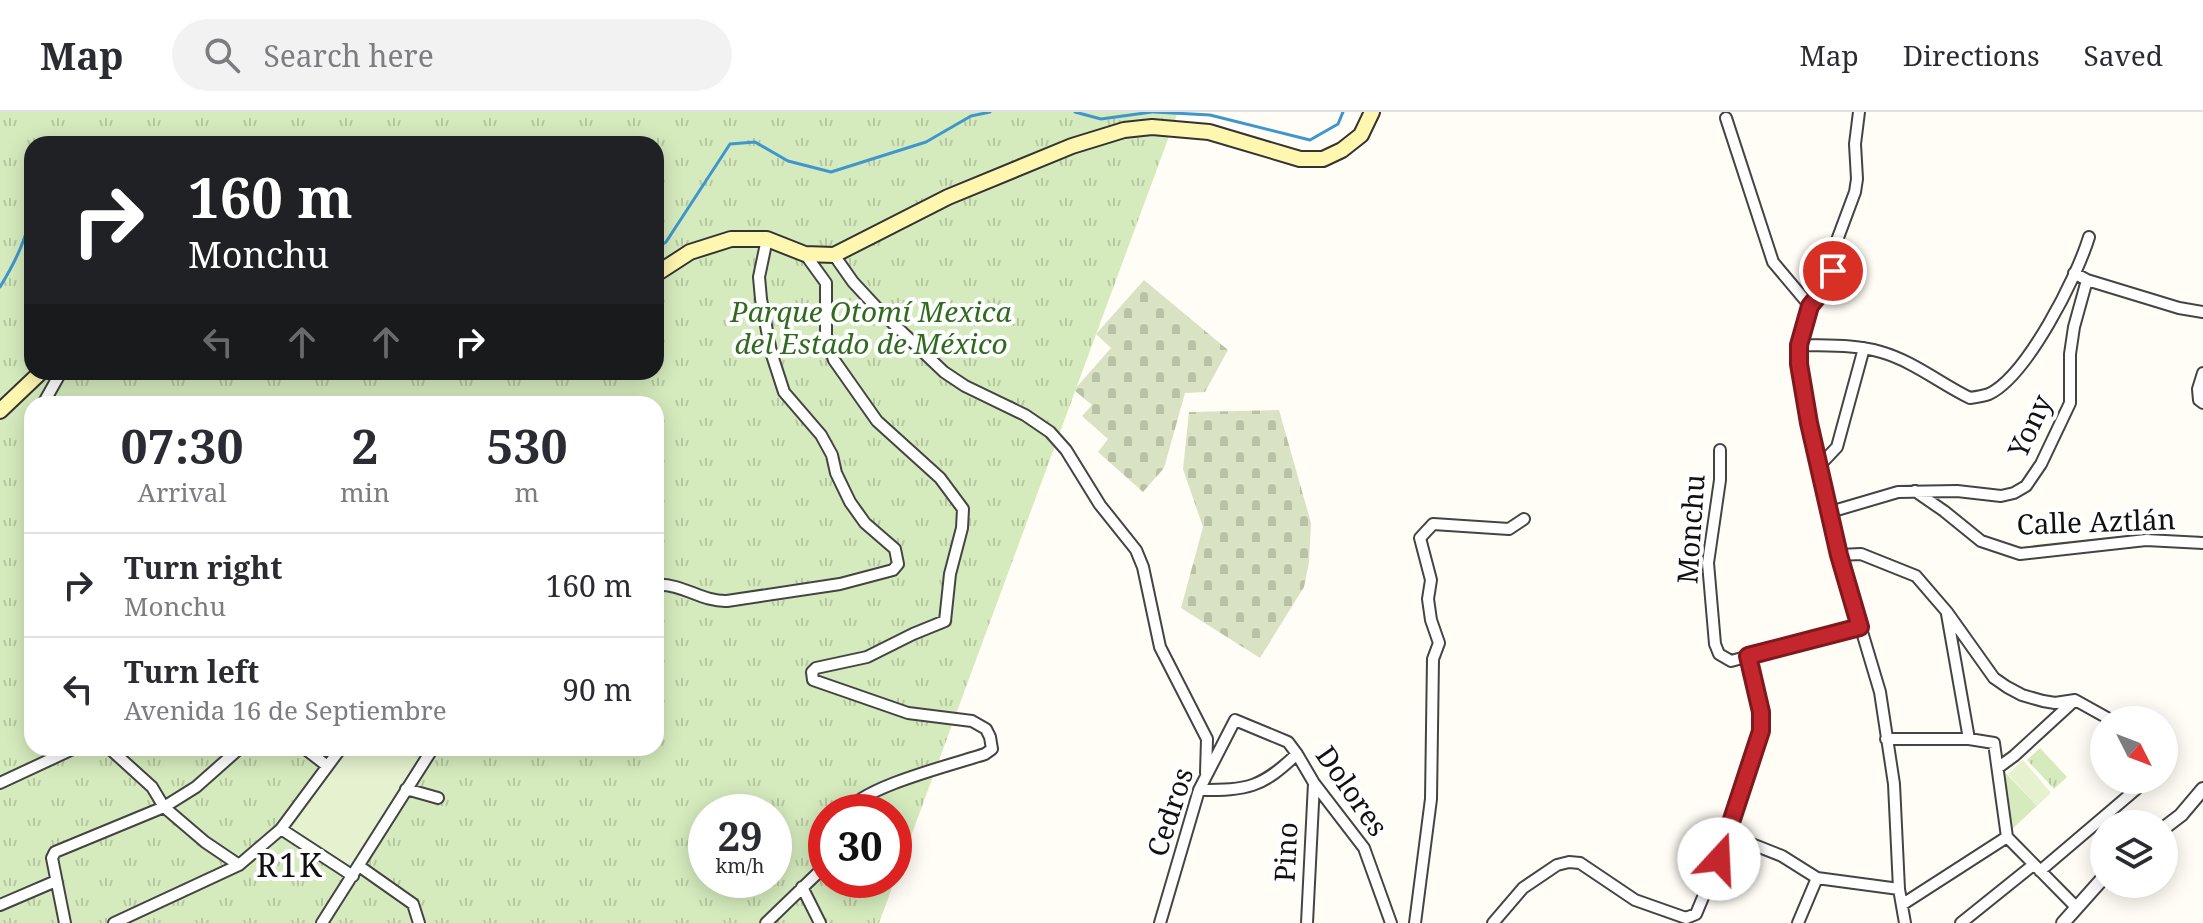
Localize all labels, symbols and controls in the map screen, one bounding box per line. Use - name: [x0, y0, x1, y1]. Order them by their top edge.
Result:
- search box: [172, 19, 732, 91]
- text: Map: [40, 29, 124, 81]
- icon: search: [200, 33, 244, 77]
- text: Search here: [264, 35, 434, 76]
- text: Map: [1799, 36, 1859, 74]
- text: Directions: [1903, 36, 2040, 74]
- text: Saved: [2084, 36, 2163, 74]
- text: 160 m: [188, 158, 353, 234]
- icon: right: [56, 168, 160, 272]
- text: Monchu: [188, 230, 329, 279]
- pin: [1799, 237, 1867, 305]
- icon: arrive: [1811, 249, 1855, 293]
- park label: Parque Otomí Mexica del Estado de México: [729, 292, 1012, 362]
- icon: left: [196, 320, 240, 364]
- icon: ahead: [280, 320, 324, 364]
- icon: ahead: [364, 320, 408, 364]
- icon: right: [448, 320, 492, 364]
- street label: Yony: [1998, 388, 2060, 464]
- text: 07:30: [120, 413, 244, 478]
- text: 2: [351, 413, 378, 478]
- text: 530: [486, 413, 568, 478]
- street label: Monchu: [1667, 473, 1713, 585]
- text: Arrival: [138, 474, 226, 510]
- text: min: [340, 474, 390, 510]
- text: m: [515, 474, 539, 510]
- street label: Calle Aztlán: [2016, 499, 2176, 543]
- text: Turn right: [124, 547, 282, 588]
- icon: right: [56, 563, 100, 607]
- text: 160 m: [546, 565, 632, 606]
- text: Monchu: [124, 588, 226, 624]
- text: Turn left: [124, 651, 259, 692]
- icon: left: [56, 667, 100, 711]
- text: 90 m: [562, 669, 632, 710]
- text: Avenida 16 de Septiembre: [124, 692, 447, 728]
- north arrow: [2090, 706, 2178, 794]
- map controls: [2090, 706, 2178, 898]
- street label: Dolores: [1308, 738, 1398, 843]
- street label: Cedros: [1137, 762, 1201, 861]
- speed limit sign: 30: [808, 794, 912, 898]
- text: 29: [717, 808, 763, 863]
- button: layers: [2090, 810, 2178, 898]
- position arrow: [1677, 817, 1761, 901]
- street label: Pino: [1264, 821, 1306, 883]
- district label: R1K: [256, 843, 324, 886]
- text: km/h: [715, 852, 765, 879]

